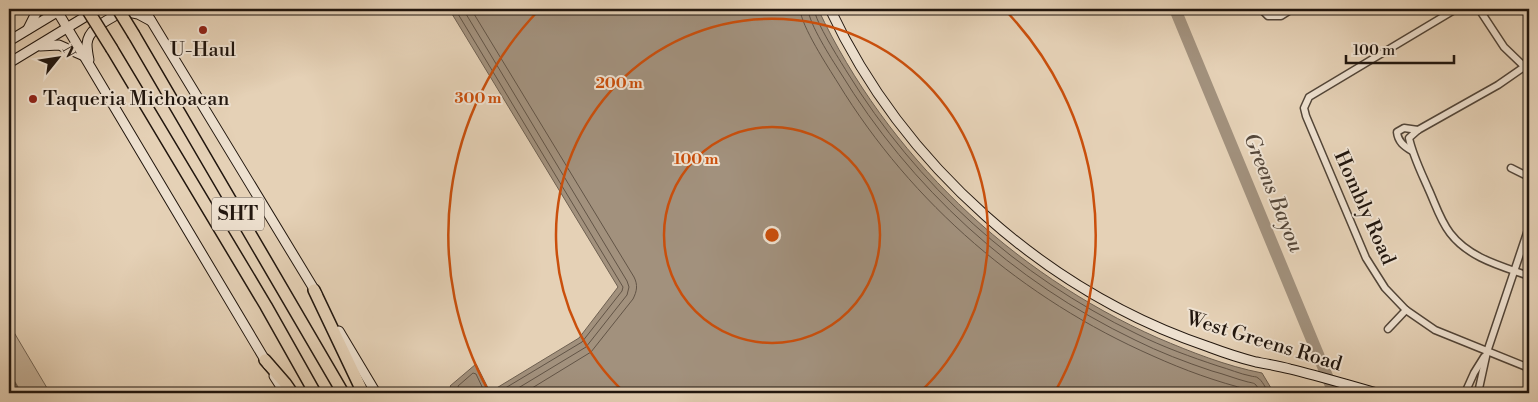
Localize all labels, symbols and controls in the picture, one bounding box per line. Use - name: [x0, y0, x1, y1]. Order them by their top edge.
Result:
- marker: U-Haul: [197, 24, 209, 36]
- north arrow: [32, 32, 82, 82]
- scale bar: [1346, 32, 1453, 64]
- place label: U-Haul: [170, 38, 236, 63]
- text: 100 m: [1353, 41, 1395, 60]
- text: N: [58, 43, 79, 61]
- text: 200 m: [595, 74, 643, 93]
- place label: Taqueria Michoacan: [43, 87, 229, 112]
- text: 300 m: [455, 89, 502, 108]
- marker: Taqueria Michoacan: [27, 93, 39, 105]
- water label: Greens Bayou: [1237, 129, 1309, 257]
- street label: Hombly Road: [1328, 147, 1401, 270]
- text: 100 m: [674, 150, 719, 169]
- road number: SHT: [212, 198, 264, 230]
- centre of rings: [763, 226, 781, 244]
- street label: West Greens Road: [1182, 306, 1346, 378]

